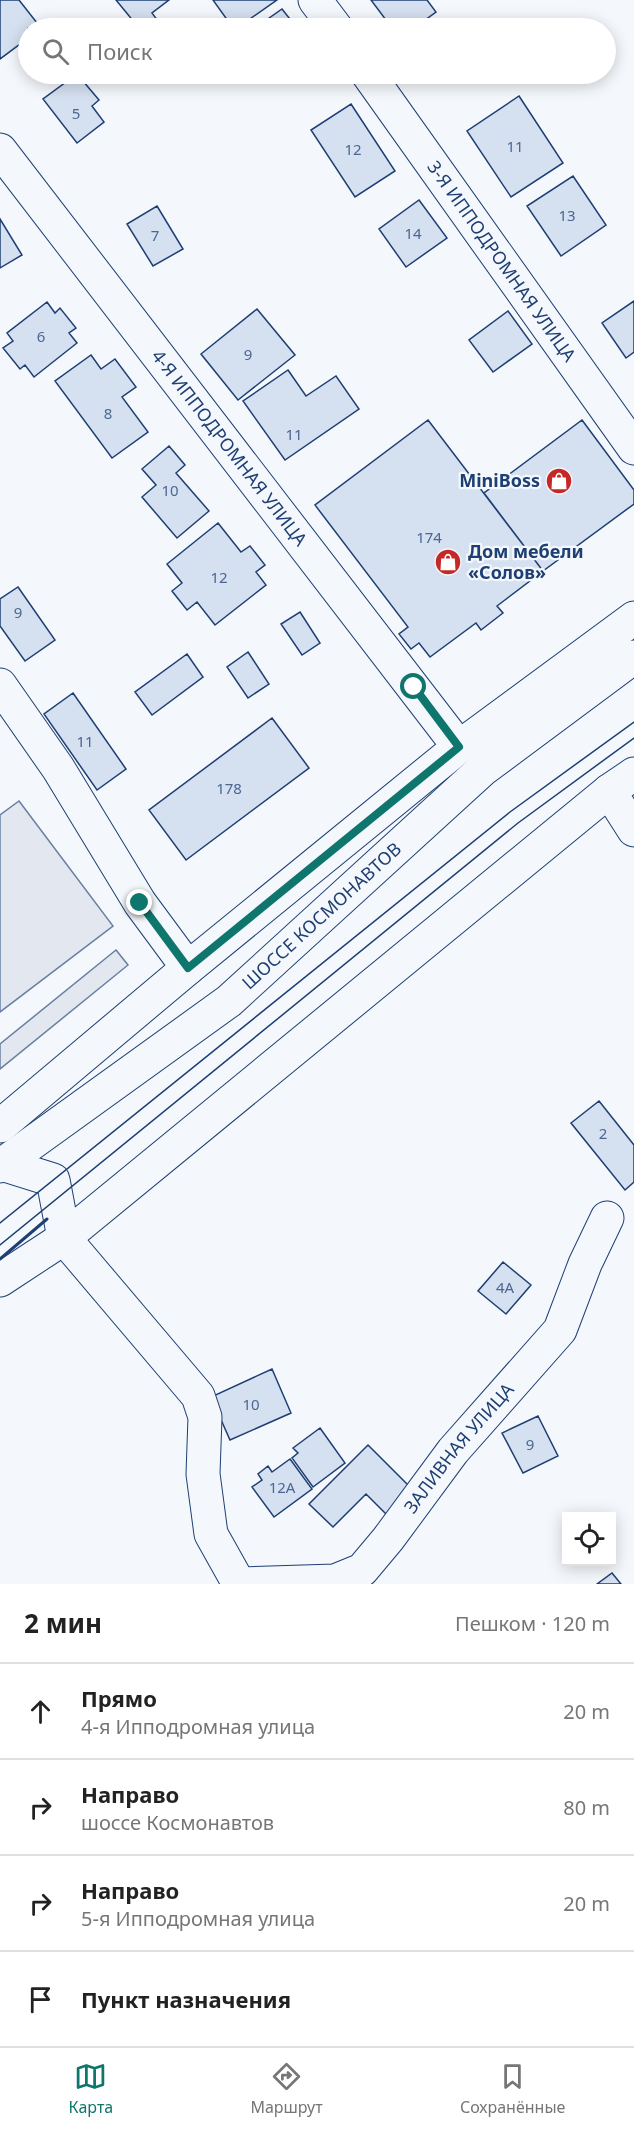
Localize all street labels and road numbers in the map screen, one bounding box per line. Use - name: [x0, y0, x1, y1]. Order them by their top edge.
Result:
- street label: 3-Я ИППОДРОМНАЯ УЛИЦА: [422, 156, 582, 367]
- street label: 4-Я ИППОДРОМНАЯ УЛИЦА: [147, 344, 313, 551]
- street label: ШОССЕ КОСМОНАВТОВ: [236, 837, 406, 994]
- street label: ЗАЛИВНАЯ УЛИЦА: [398, 1377, 519, 1518]

